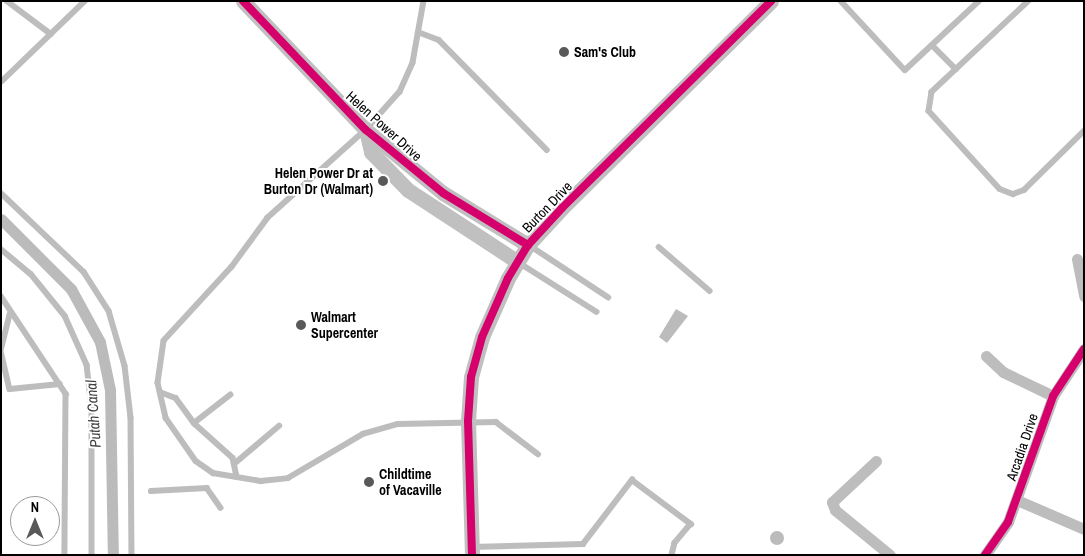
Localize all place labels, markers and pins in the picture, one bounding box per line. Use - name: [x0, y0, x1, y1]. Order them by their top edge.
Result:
- place label: Sam's Club: [574, 44, 636, 60]
- marker: Sam's Club: [558, 46, 570, 58]
- place label: Helen Power Dr at Burton Dr (Walmart): [264, 165, 373, 198]
- marker: Helen Power Dr at Burton Dr (Walmart): [377, 175, 389, 187]
- place label: Walmart Supercenter: [311, 309, 378, 342]
- marker: Walmart Supercenter: [295, 319, 307, 331]
- place label: Childtime of Vacaville: [379, 466, 442, 498]
- marker: Childtime of Vacaville: [363, 476, 375, 488]

